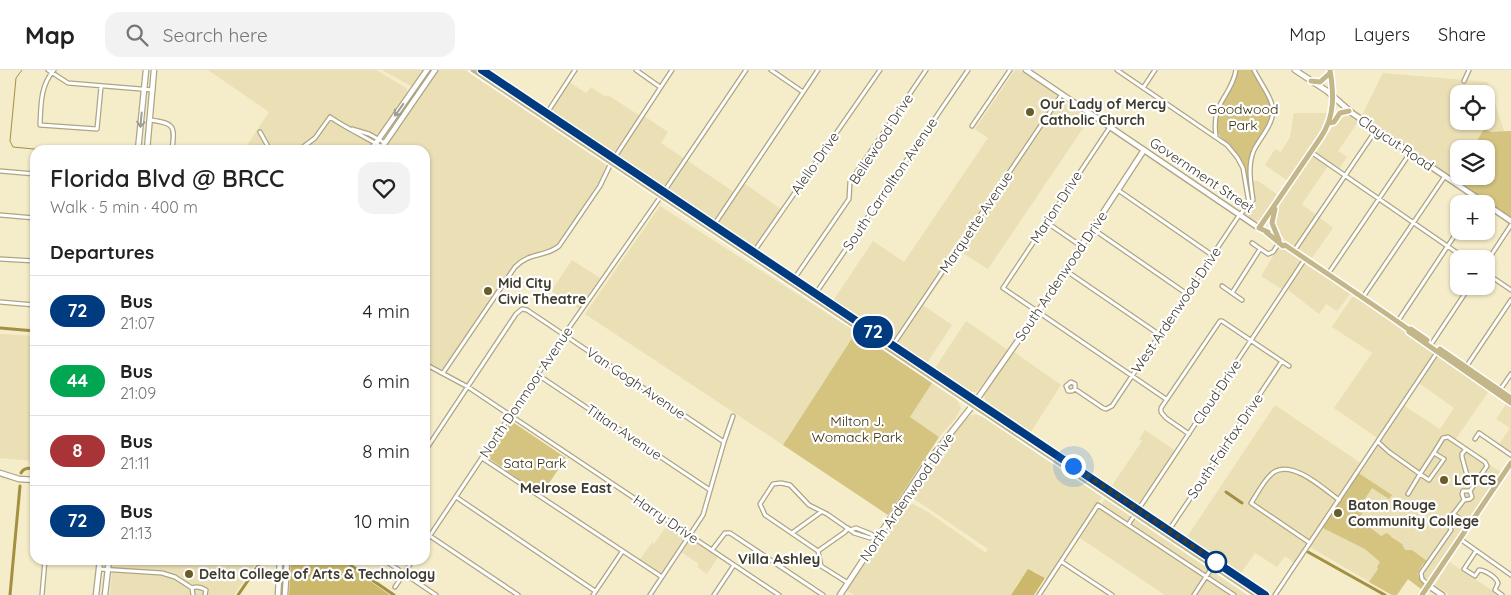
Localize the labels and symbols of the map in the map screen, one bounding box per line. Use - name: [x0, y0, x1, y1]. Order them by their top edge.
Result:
- street label: Bellewood Drive: [845, 90, 917, 188]
- place label: Our Lady of Mercy Catholic Church: [1040, 95, 1166, 129]
- park label: Goodwood Park: [1207, 100, 1279, 134]
- one-way arrow: [394, 103, 404, 117]
- marker: Our Lady of Mercy Catholic Church: [1024, 106, 1036, 118]
- one-way arrow: [136, 111, 146, 127]
- street label: Claycut Road: [1355, 111, 1437, 175]
- street label: South Carrollton Avenue: [839, 114, 941, 254]
- street label: Alello Drive: [787, 128, 843, 198]
- street label: Government Street: [1146, 133, 1258, 217]
- street label: Marion Drive: [1026, 167, 1086, 247]
- street label: Marquette Avenue: [935, 168, 1017, 276]
- street label: South Ardenwood Drive: [1011, 208, 1111, 344]
- street label: West Ardenwood Drive: [1127, 243, 1225, 377]
- place label: Mid City Civic Theatre: [498, 274, 586, 308]
- marker: Mid City Civic Theatre: [482, 285, 494, 297]
- line badge: 72: [850, 316, 896, 348]
- street label: North Donmoor Avenue: [475, 323, 577, 461]
- street label: Van Gogh Avenue: [583, 343, 689, 423]
- street label: Cloud Drive: [1189, 356, 1245, 428]
- street label: South Fairfax Drive: [1183, 390, 1267, 502]
- street label: Titian Avenue: [583, 400, 665, 464]
- park label: Milton J. Womack Park: [811, 412, 903, 446]
- street label: North Ardenwood Drive: [856, 429, 958, 565]
- park label: Sata Park: [503, 454, 567, 472]
- your location: [1061, 454, 1086, 479]
- place label: LCTCS: [1454, 471, 1496, 489]
- marker: LCTCS: [1438, 474, 1450, 486]
- district label: Melrose East: [520, 478, 612, 497]
- street label: Harry Drive: [630, 491, 702, 547]
- place label: Baton Rouge Community College: [1348, 496, 1479, 530]
- marker: Baton Rouge Community College: [1332, 507, 1344, 519]
- district label: Villa Ashley: [738, 549, 820, 568]
- unlabelled marker: [1205, 551, 1227, 573]
- place label: Delta College of Arts & Technology: [199, 565, 435, 583]
- marker: Delta College of Arts & Technology: [183, 568, 195, 580]

